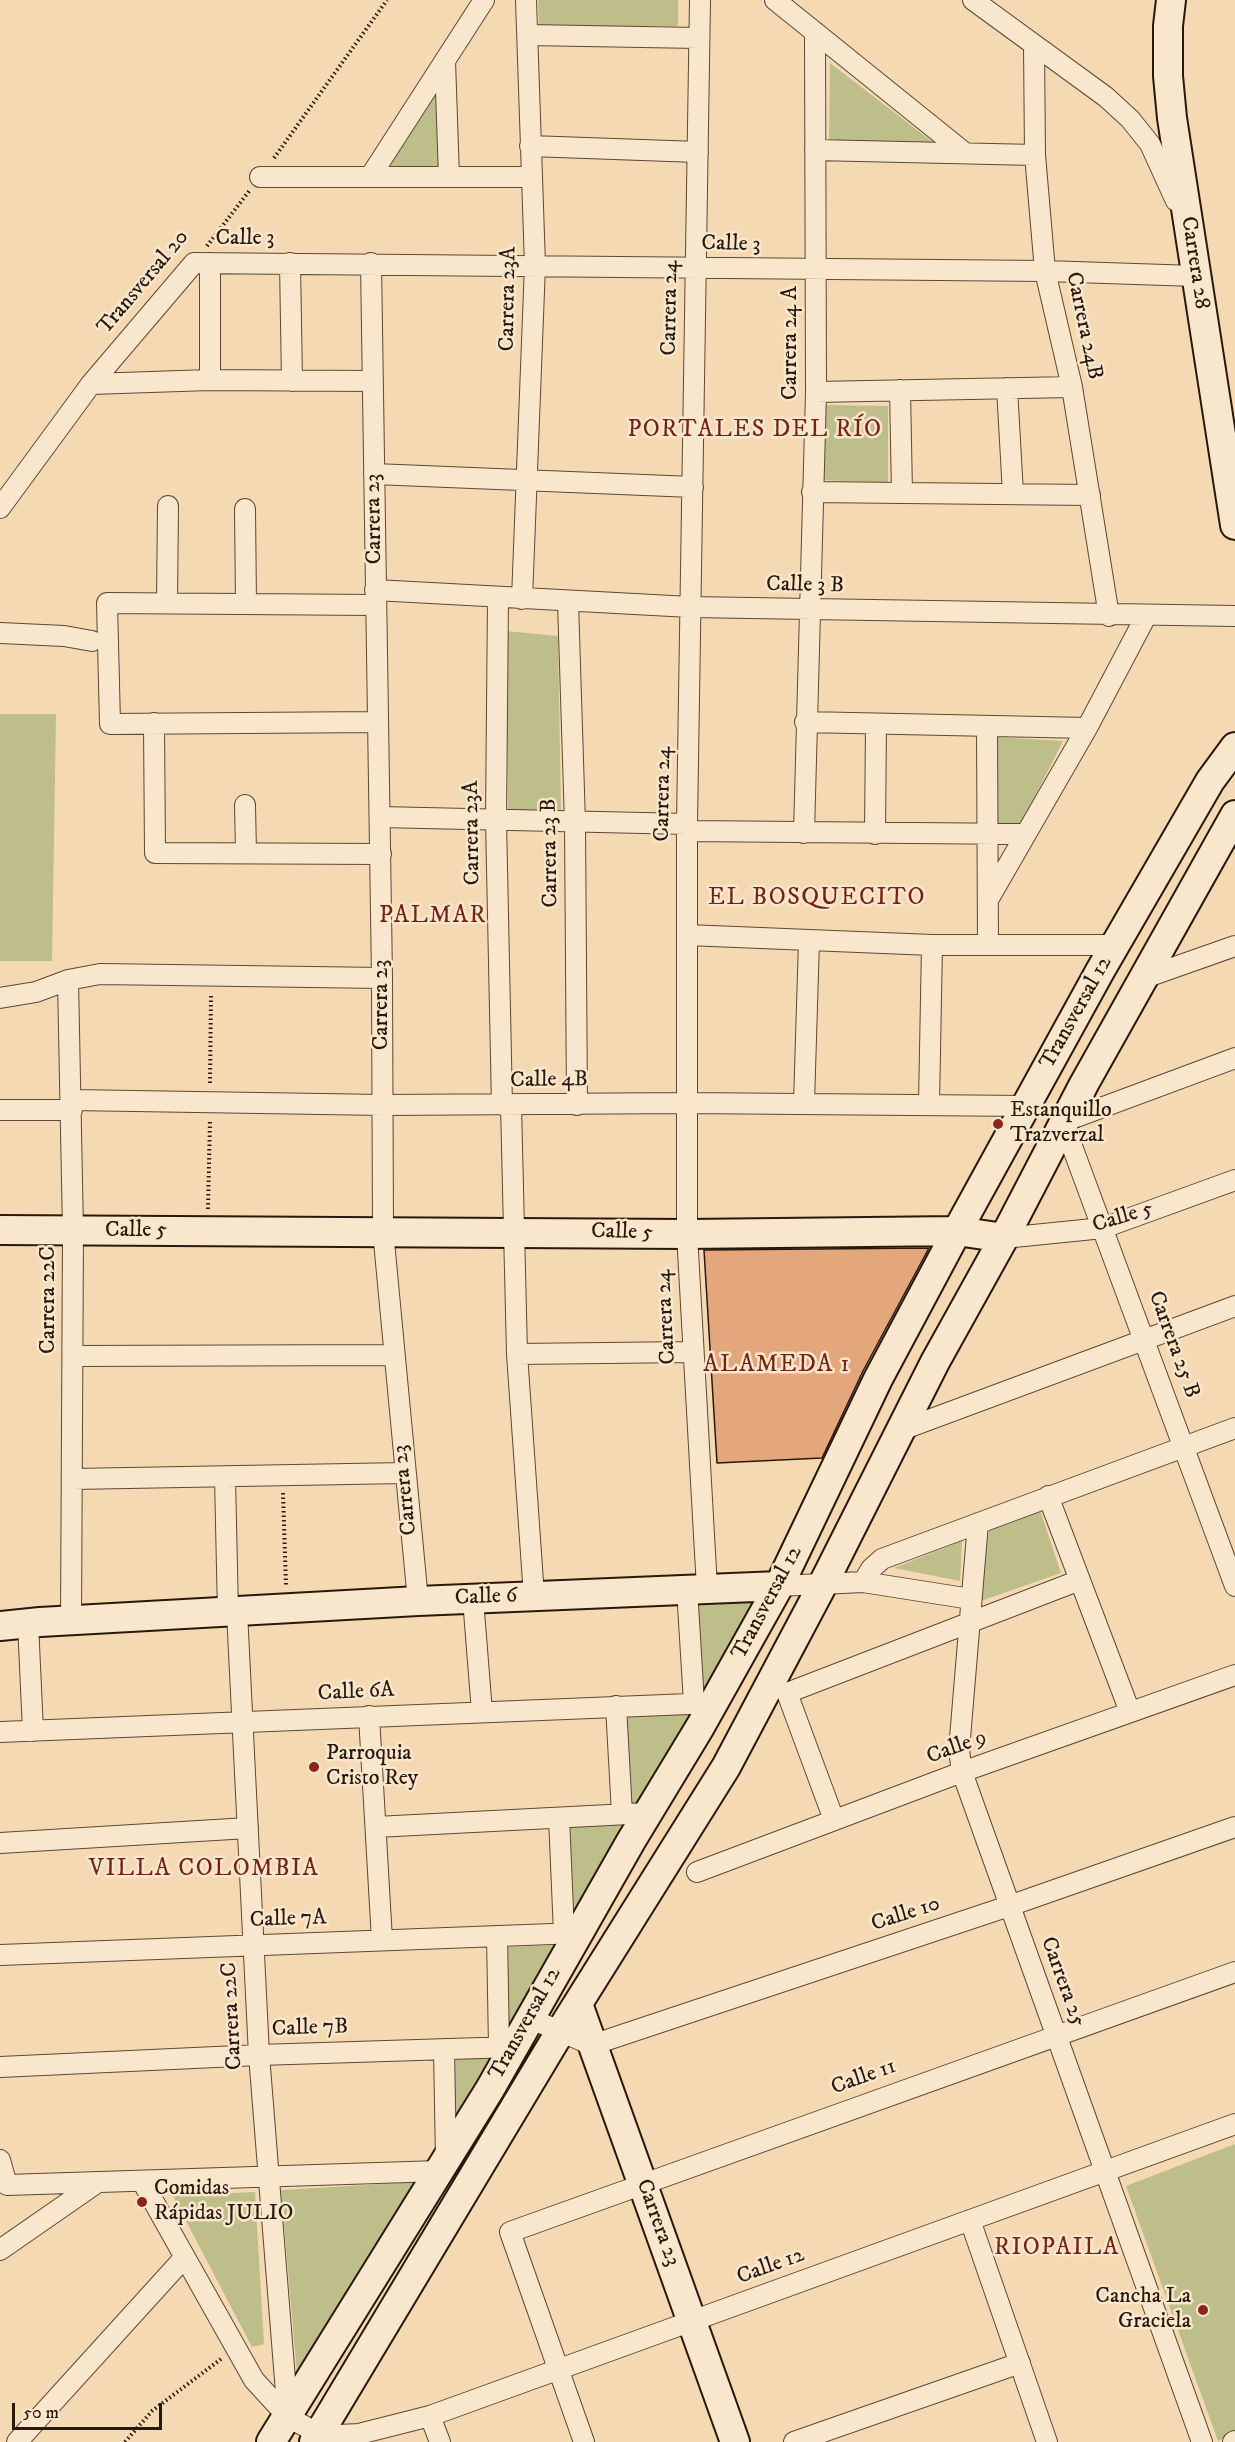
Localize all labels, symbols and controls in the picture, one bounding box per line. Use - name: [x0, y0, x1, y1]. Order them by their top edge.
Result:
- street label: Carrera 28: [1174, 215, 1214, 311]
- street label: Transversal 20: [93, 225, 195, 341]
- street label: Calle 3: [215, 226, 275, 252]
- street label: Calle 3: [701, 231, 761, 259]
- street label: Carrera 23A: [495, 246, 523, 352]
- street label: Carrera 24: [657, 260, 685, 356]
- street label: Carrera 24B: [1059, 270, 1107, 382]
- street label: Carrera 24 A: [778, 286, 804, 400]
- district label: PORTALES DEL RÍO: [627, 417, 883, 445]
- street label: Carrera 23: [361, 473, 389, 565]
- street label: Calle 3 B: [766, 572, 844, 600]
- street label: Carrera 24: [650, 746, 678, 842]
- street label: Carrera 23A: [459, 780, 487, 886]
- street label: Carrera 23 B: [537, 798, 565, 908]
- district label: EL BOSQUECITO: [708, 885, 926, 913]
- district label: PALMAR: [379, 903, 487, 931]
- street label: Transversal 12: [1035, 952, 1119, 1074]
- street label: Carrera 23: [369, 960, 395, 1050]
- street label: Calle 4B: [510, 1067, 588, 1095]
- place label: Estanquillo Trazverzal: [1010, 1098, 1112, 1150]
- marker: Estanquillo Trazverzal: [991, 1117, 1005, 1131]
- street label: Calle 5: [1090, 1196, 1156, 1240]
- street label: Calle 5: [105, 1218, 167, 1244]
- street label: Calle 5: [591, 1219, 653, 1247]
- street label: Carrera 22C: [36, 1246, 62, 1354]
- street label: Carrera 24: [651, 1269, 683, 1365]
- street label: Carrera 25 B: [1141, 1288, 1205, 1402]
- district label: ALAMEDA 1: [703, 1352, 851, 1380]
- street label: Carrera 23: [388, 1444, 424, 1536]
- street label: Transversal 12: [727, 1542, 809, 1664]
- street label: Calle 6: [454, 1584, 518, 1612]
- street label: Calle 6A: [317, 1678, 395, 1708]
- street label: Calle 9: [923, 1725, 991, 1771]
- place label: Parroquia Cristo Rey: [326, 1741, 418, 1792]
- marker: Parroquia Cristo Rey: [307, 1760, 321, 1774]
- district label: VILLA COLOMBIA: [89, 1856, 319, 1884]
- street label: Calle 10: [868, 1892, 944, 1938]
- street label: Calle 7A: [249, 1905, 327, 1935]
- street label: Carrera 25: [1034, 1934, 1090, 2030]
- street label: Carrera 22C: [217, 1961, 249, 2071]
- street label: Transversal 12: [484, 1963, 568, 2085]
- street label: Calle 7B: [271, 2014, 349, 2044]
- street label: Calle 11: [828, 2054, 900, 2102]
- place label: Comidas Rápidas JULIO: [154, 2176, 293, 2228]
- street label: Carrera 23: [629, 2176, 685, 2270]
- marker: Comidas Rápidas JULIO: [135, 2195, 149, 2209]
- district label: RIOPAILA: [994, 2235, 1120, 2263]
- street label: Calle 12: [734, 2243, 808, 2291]
- place label: Cancha La Graciela: [1095, 2284, 1191, 2336]
- marker: Cancha La Graciela: [1196, 2303, 1210, 2317]
- scale bar: [15, 2391, 165, 2429]
- text: 50 m: [23, 2402, 59, 2424]

